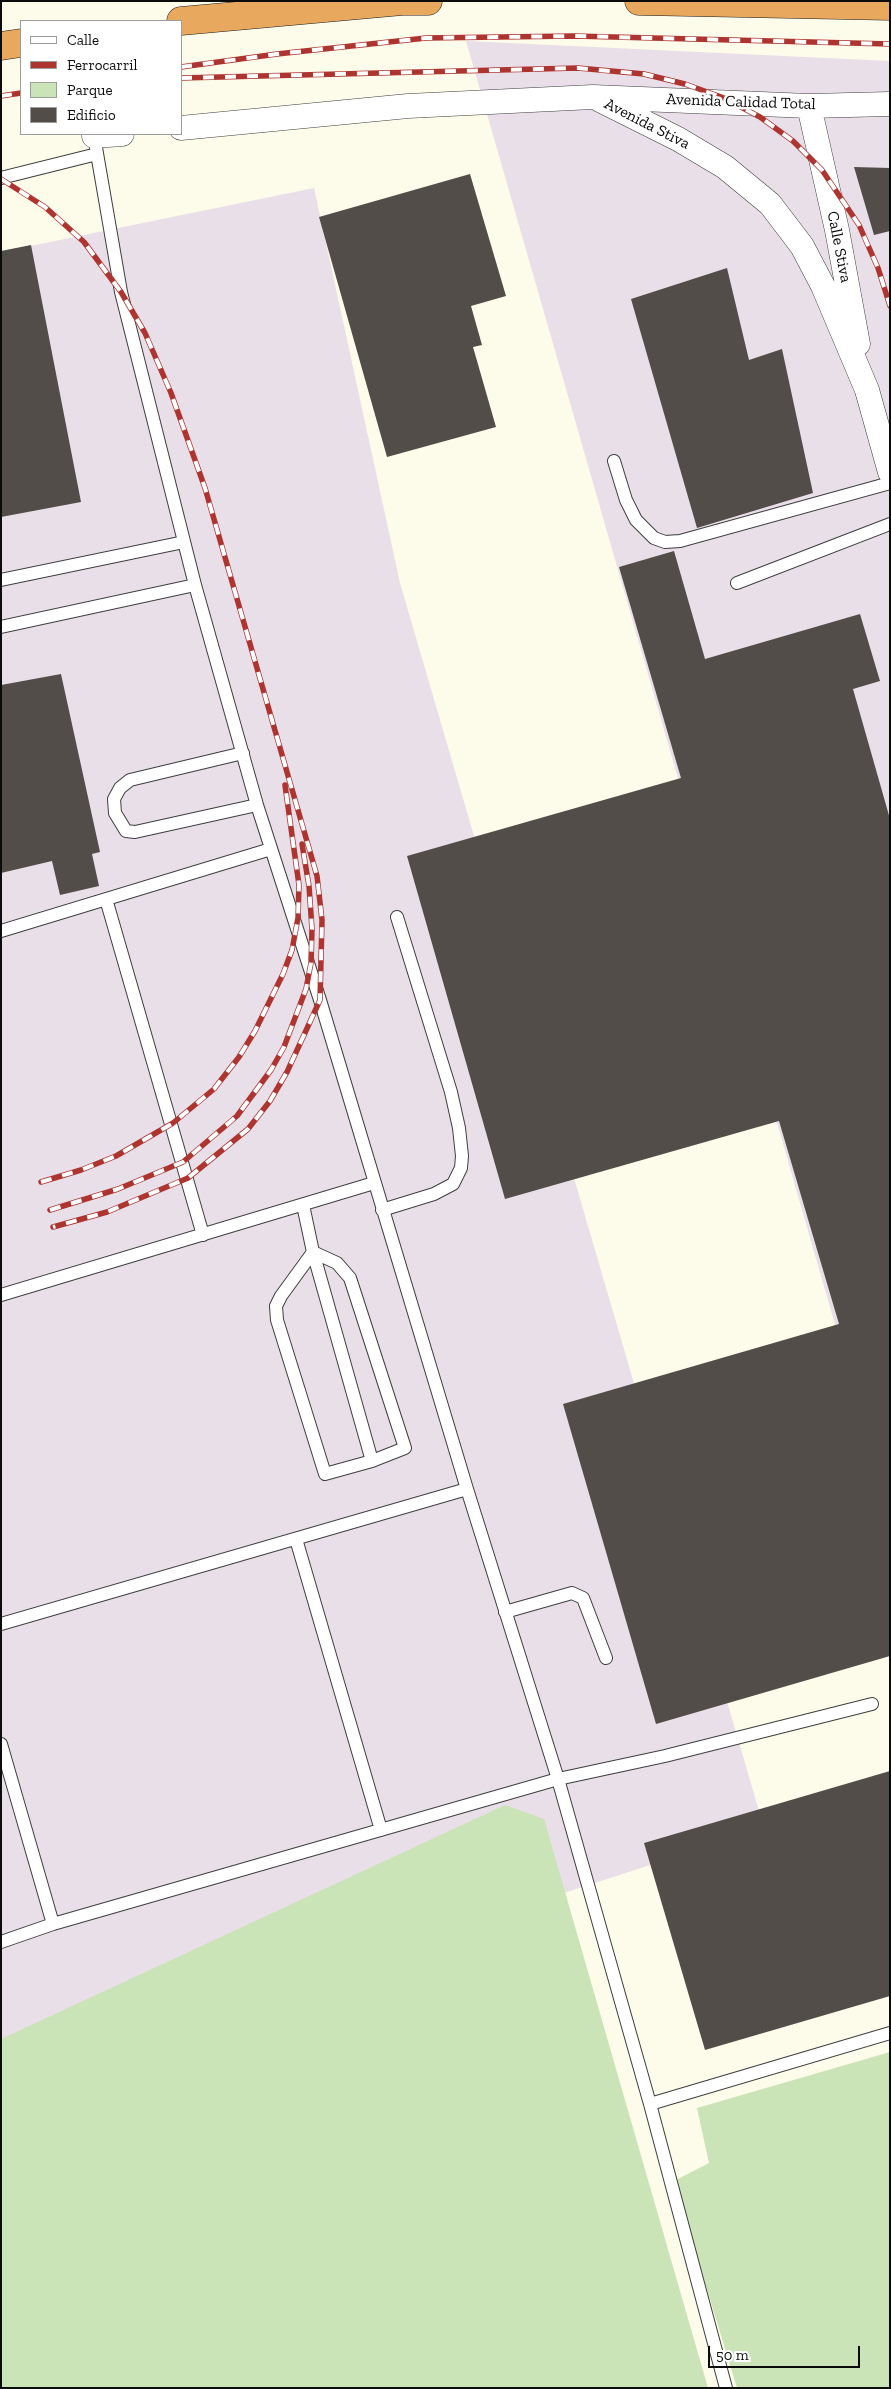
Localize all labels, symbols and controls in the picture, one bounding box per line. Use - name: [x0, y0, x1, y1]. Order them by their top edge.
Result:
- legend: [20, 20, 182, 135]
- text: Calle: [67, 31, 99, 49]
- text: Ferrocarril: [67, 56, 137, 74]
- text: Parque: [67, 81, 113, 99]
- street label: Avenida Calidad Total: [666, 90, 816, 114]
- street label: Avenida Stiva: [601, 94, 693, 154]
- text: Edificio: [67, 106, 116, 124]
- street label: Calle Stiva: [823, 210, 855, 284]
- scale bar: [711, 2336, 864, 2368]
- text: 50 m: [716, 2346, 749, 2364]

